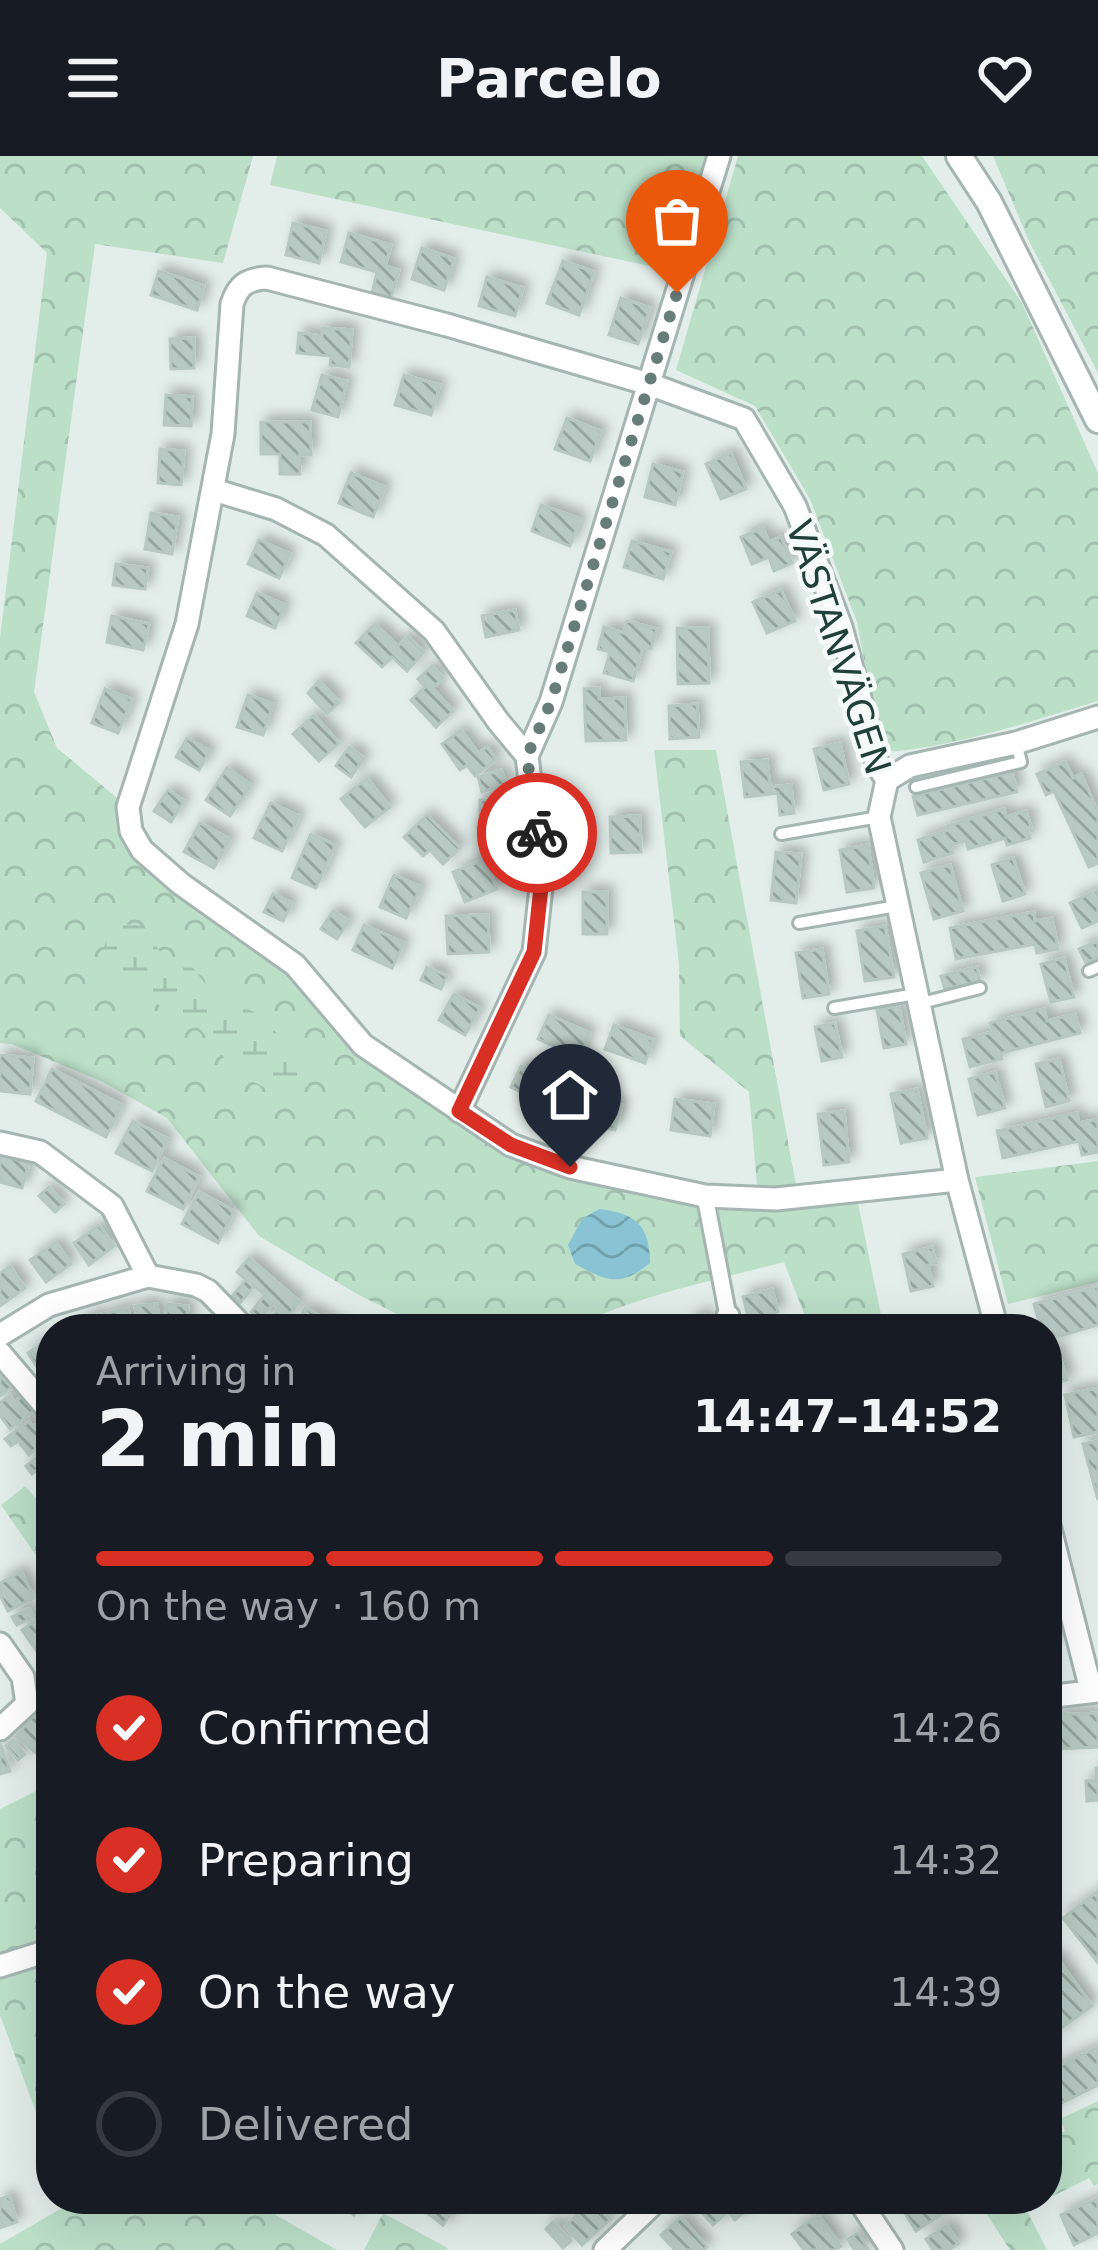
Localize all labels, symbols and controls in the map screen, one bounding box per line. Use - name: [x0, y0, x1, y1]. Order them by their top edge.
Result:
- icon: menu: [60, 45, 126, 111]
- icon: heart: [972, 45, 1038, 111]
- text: Parcelo: [436, 47, 662, 110]
- pin: [626, 170, 728, 293]
- icon: bag: [644, 188, 710, 254]
- street label: VÄSTANVÄGEN: [778, 515, 899, 779]
- courier: [477, 773, 597, 893]
- icon: bike: [504, 800, 570, 866]
- pin: [519, 1044, 621, 1167]
- icon: home: [537, 1062, 603, 1128]
- text: Arriving in: [96, 1349, 296, 1394]
- text: 14:47–14:52: [693, 1390, 1002, 1443]
- text: 2 min: [96, 1394, 341, 1484]
- text: On the way · 160 m: [96, 1584, 481, 1629]
- icon: check: [96, 1695, 162, 1761]
- text: Confirmed: [198, 1702, 432, 1755]
- text: 14:26: [890, 1706, 1002, 1751]
- icon: check: [96, 1827, 162, 1893]
- text: Preparing: [198, 1834, 414, 1887]
- text: 14:32: [890, 1838, 1002, 1883]
- icon: check: [96, 1959, 162, 2025]
- text: On the way: [198, 1966, 455, 2019]
- text: 14:39: [890, 1970, 1002, 2015]
- text: Delivered: [198, 2098, 413, 2151]

